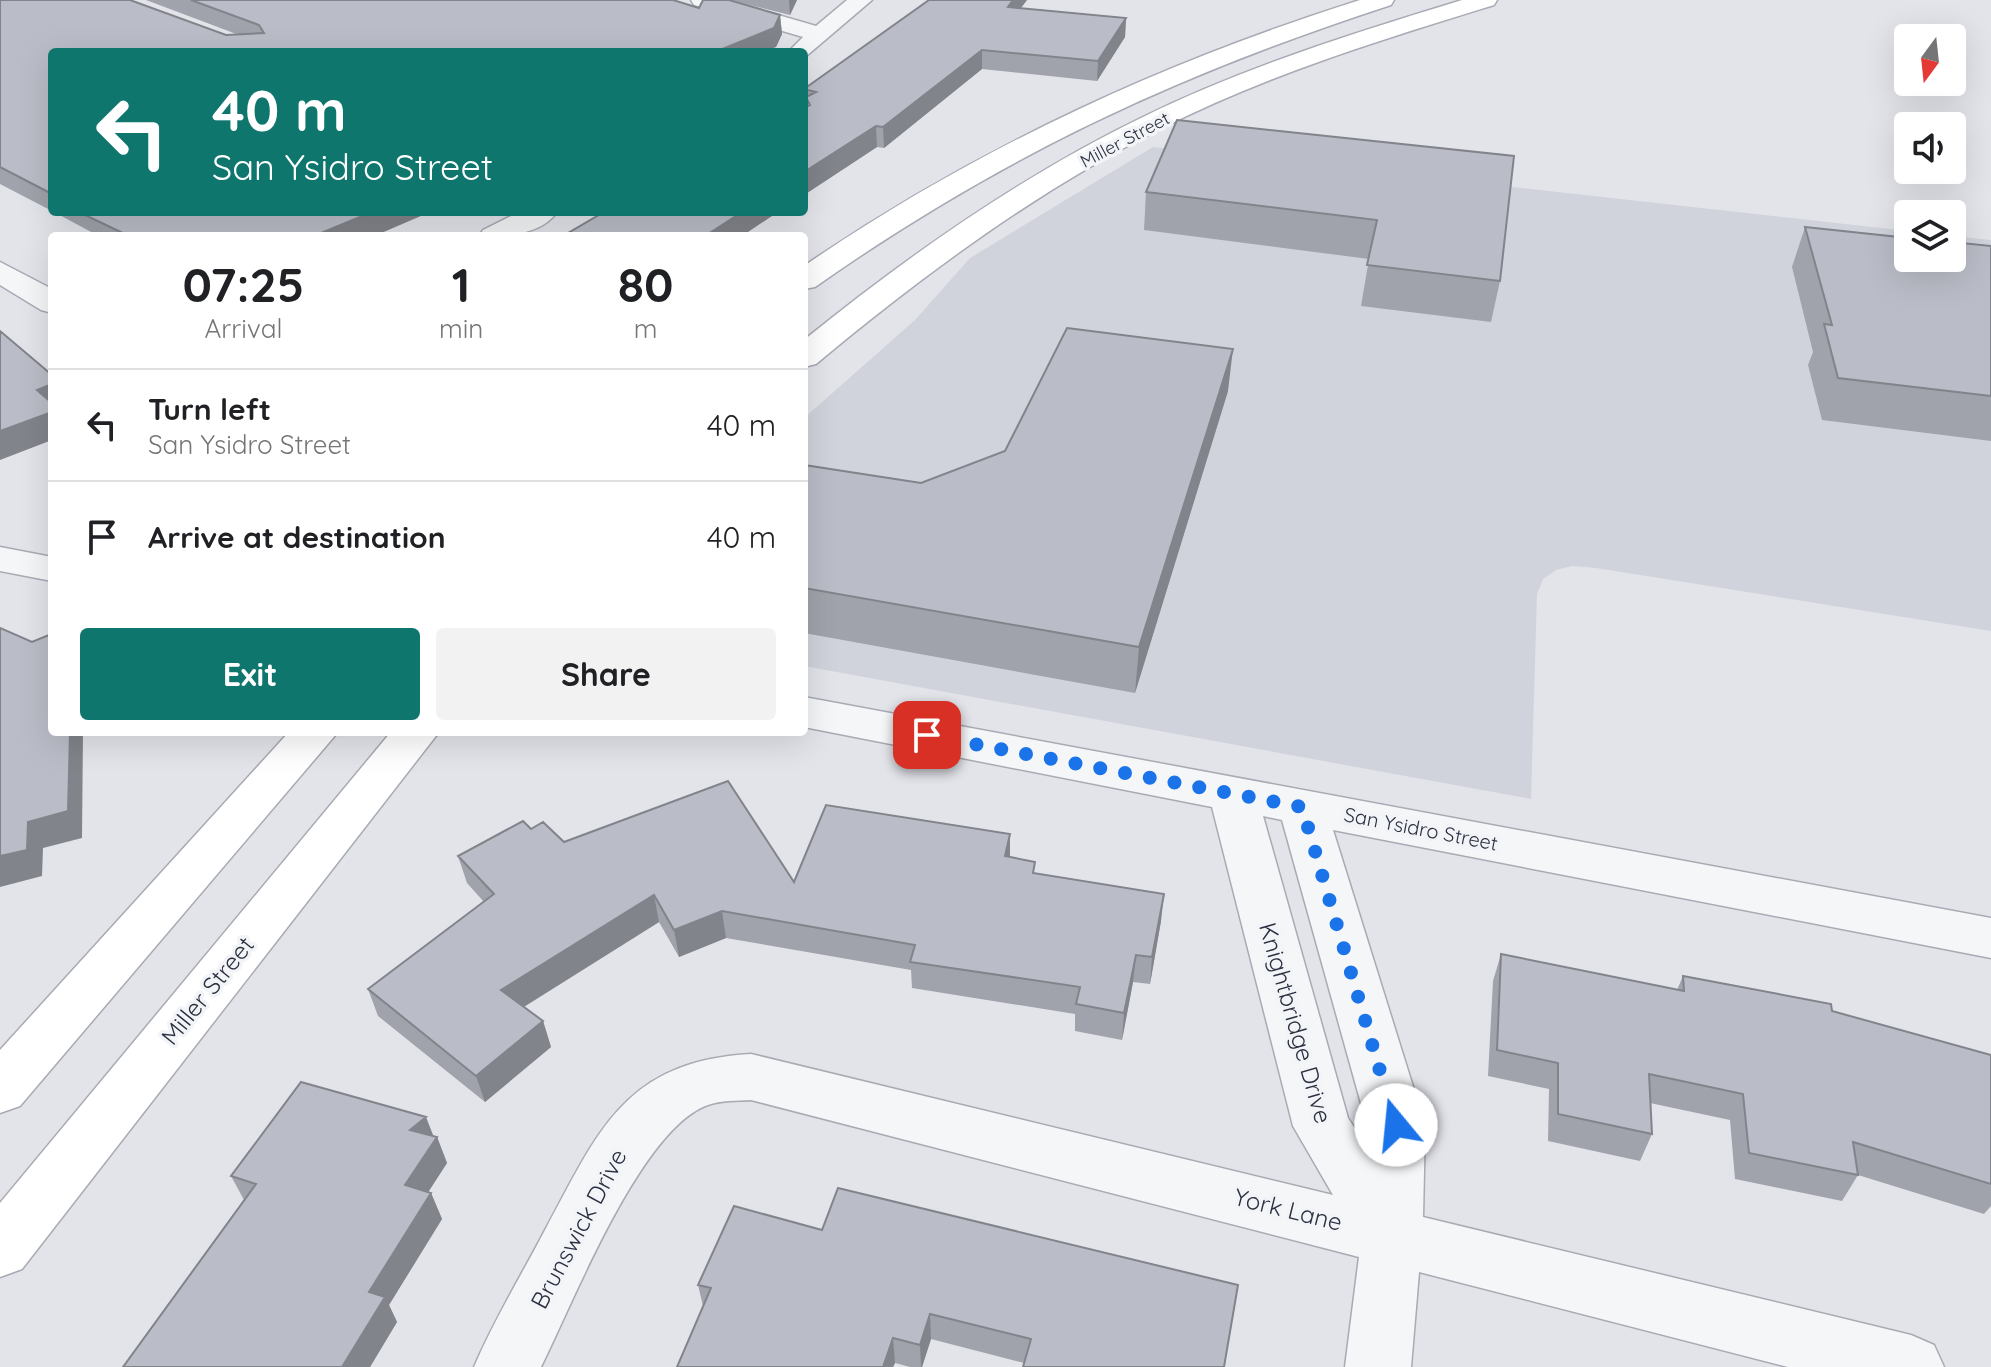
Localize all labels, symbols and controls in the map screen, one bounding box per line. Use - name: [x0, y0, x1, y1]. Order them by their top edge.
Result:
- north arrow: [1894, 24, 1966, 96]
- map controls: [1894, 24, 1966, 272]
- text: 40 m: [212, 75, 347, 145]
- icon: left: [80, 80, 184, 184]
- street label: Miller Street: [1076, 106, 1173, 173]
- button: sound: [1894, 112, 1966, 184]
- text: San Ysidro Street: [212, 144, 493, 189]
- button: layers: [1894, 200, 1966, 272]
- text: 07:25: [182, 254, 304, 314]
- text: 1: [452, 254, 470, 314]
- text: 80: [618, 254, 674, 314]
- text: Arrival: [205, 312, 282, 345]
- text: min: [439, 312, 483, 345]
- text: m: [634, 312, 657, 345]
- text: Turn left: [148, 390, 271, 428]
- icon: left: [80, 403, 124, 447]
- text: 40 m: [707, 406, 776, 444]
- text: San Ysidro Street: [148, 428, 351, 461]
- icon: arrive: [80, 515, 124, 559]
- text: Arrive at destination: [148, 518, 446, 556]
- text: 40 m: [707, 518, 776, 556]
- button: Exit: [80, 628, 420, 720]
- button: Share: [436, 628, 776, 720]
- pin: [893, 701, 961, 769]
- icon: arrive: [905, 713, 949, 757]
- street label: San Ysidro Street: [1342, 801, 1500, 856]
- street label: Knightbridge Drive: [1253, 919, 1339, 1127]
- street label: Miller Street: [154, 930, 260, 1051]
- position arrow: [1354, 1083, 1438, 1167]
- street label: Brunswick Drive: [523, 1144, 633, 1313]
- street label: York Lane: [1231, 1181, 1345, 1237]

